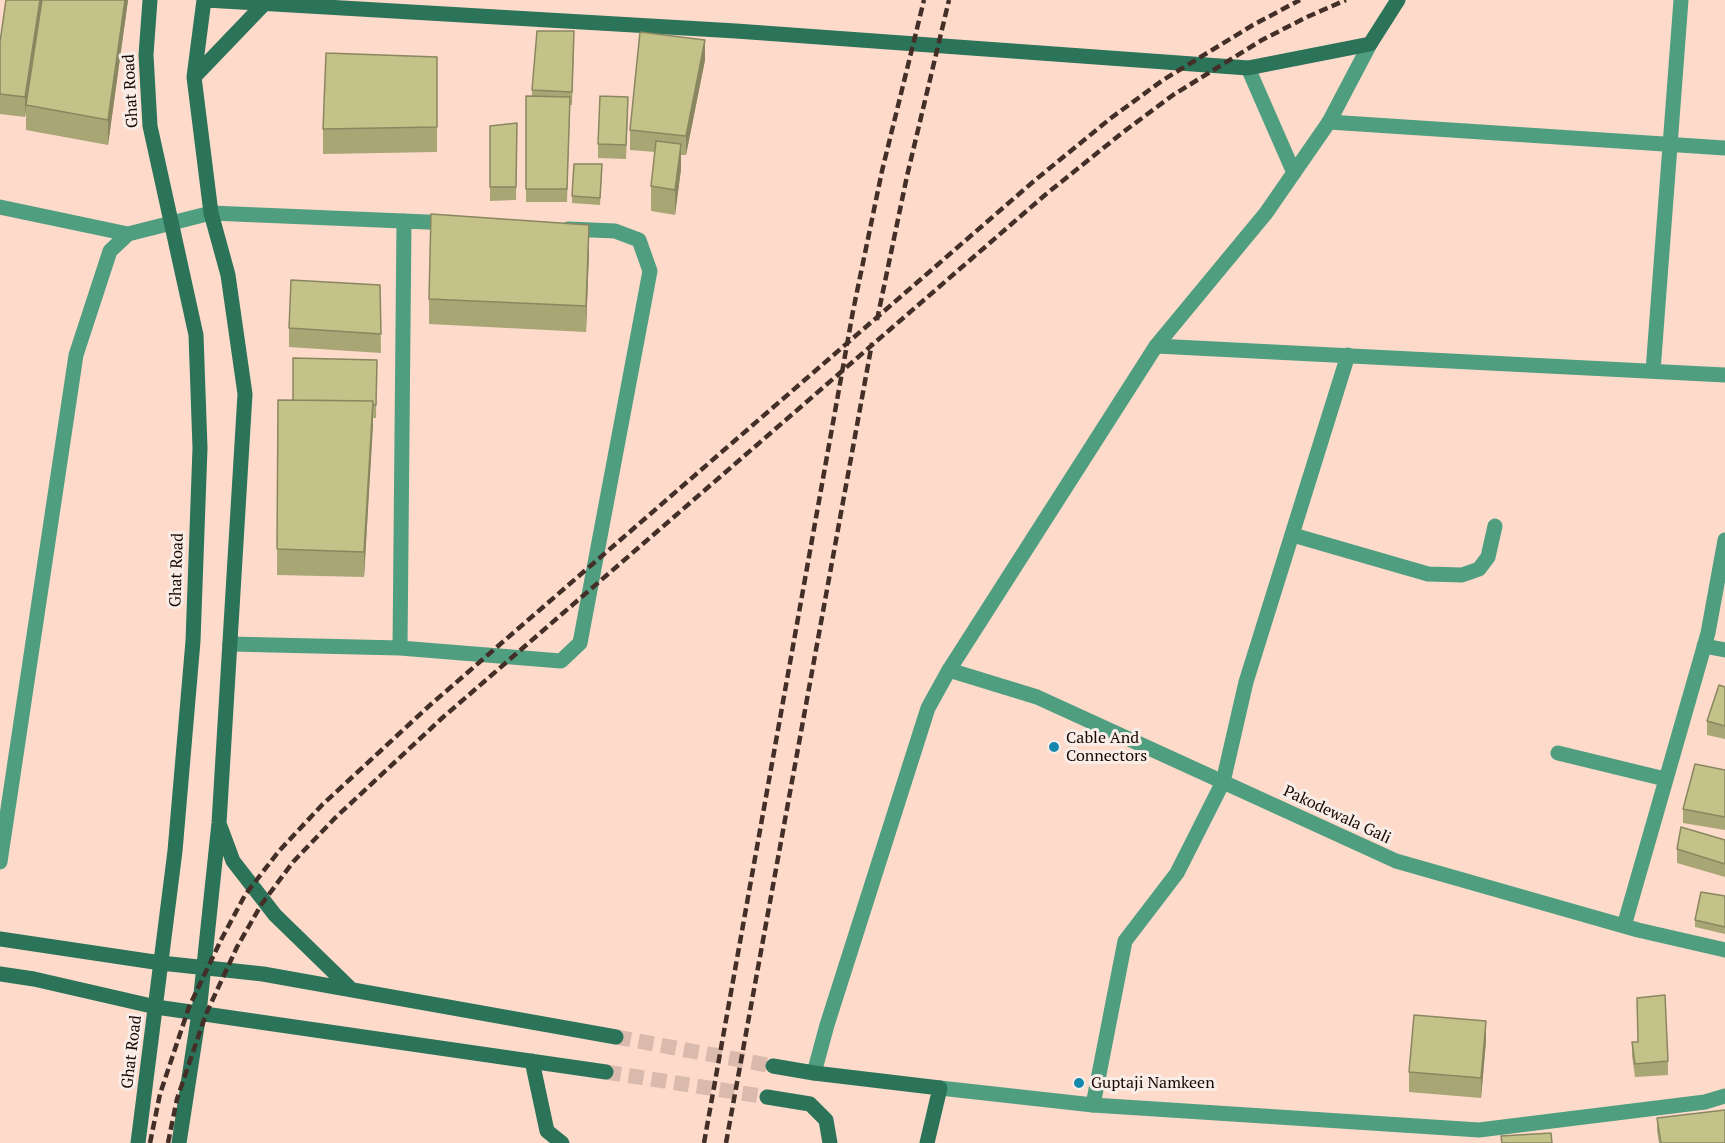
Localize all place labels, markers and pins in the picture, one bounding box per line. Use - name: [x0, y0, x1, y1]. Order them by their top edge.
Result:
- place label: Cable And Connectors: [1066, 728, 1147, 766]
- marker: Cable And Connectors: [1047, 740, 1061, 754]
- place label: Guptaji Namkeen: [1091, 1073, 1215, 1093]
- marker: Guptaji Namkeen: [1072, 1076, 1086, 1090]

